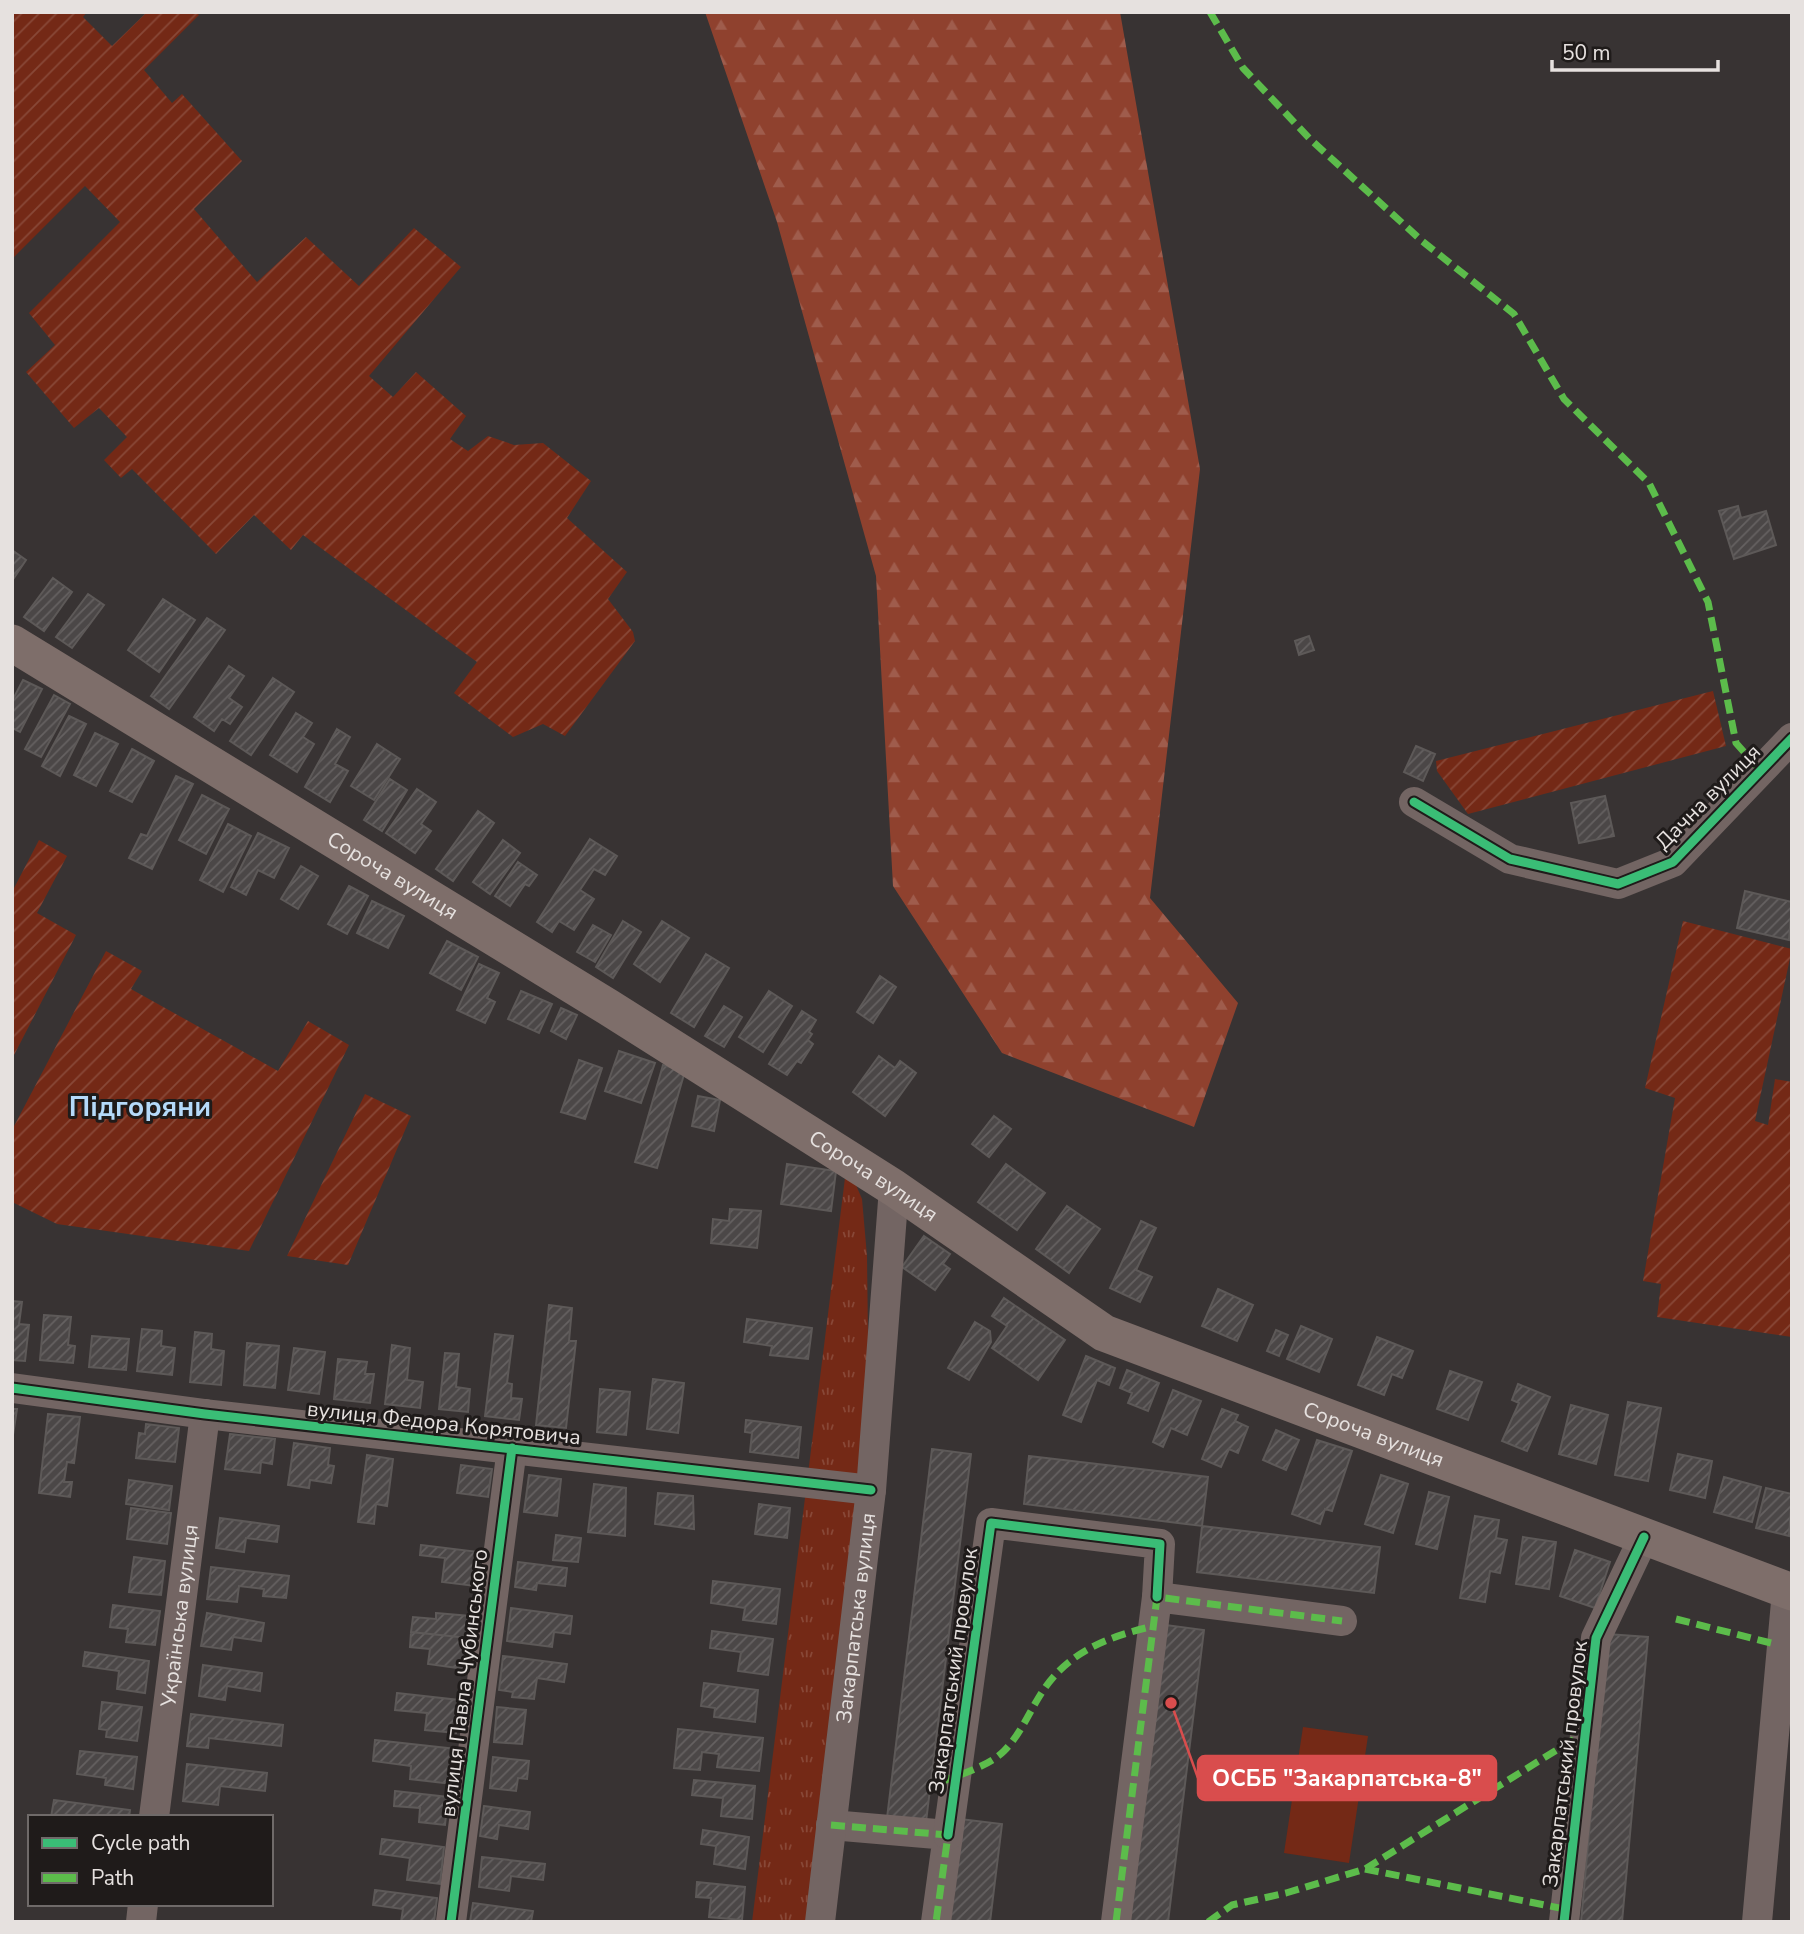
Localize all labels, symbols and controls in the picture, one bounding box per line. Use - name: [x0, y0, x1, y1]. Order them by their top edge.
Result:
- scale bar: [1552, 28, 1718, 72]
- text: 50 m: [1562, 39, 1611, 67]
- street label: Дачна вулиця: [1649, 738, 1767, 856]
- street label: Сороча вулиця: [322, 825, 463, 926]
- district label: Підгоряни: [69, 1088, 211, 1126]
- street label: Сороча вулиця: [804, 1124, 943, 1228]
- street label: вулиця Федора Корятовича: [306, 1395, 582, 1451]
- street label: Сороча вулиця: [1299, 1395, 1448, 1474]
- street label: Закарпатська вулиця: [830, 1511, 882, 1725]
- street label: Українська вулиця: [154, 1523, 205, 1710]
- street label: Закарпатський провулок: [922, 1545, 984, 1796]
- street label: вулиця Павла Чубинського: [434, 1547, 494, 1819]
- street label: Закарпатський провулок: [1536, 1638, 1594, 1889]
- callout: ОСББ "Закарпатська-8": [1198, 1756, 1496, 1800]
- text: ОСББ "Закарпатська-8": [1212, 1763, 1482, 1794]
- legend: [28, 1815, 273, 1906]
- text: Cycle path: [91, 1829, 190, 1857]
- text: Path: [91, 1864, 134, 1892]

